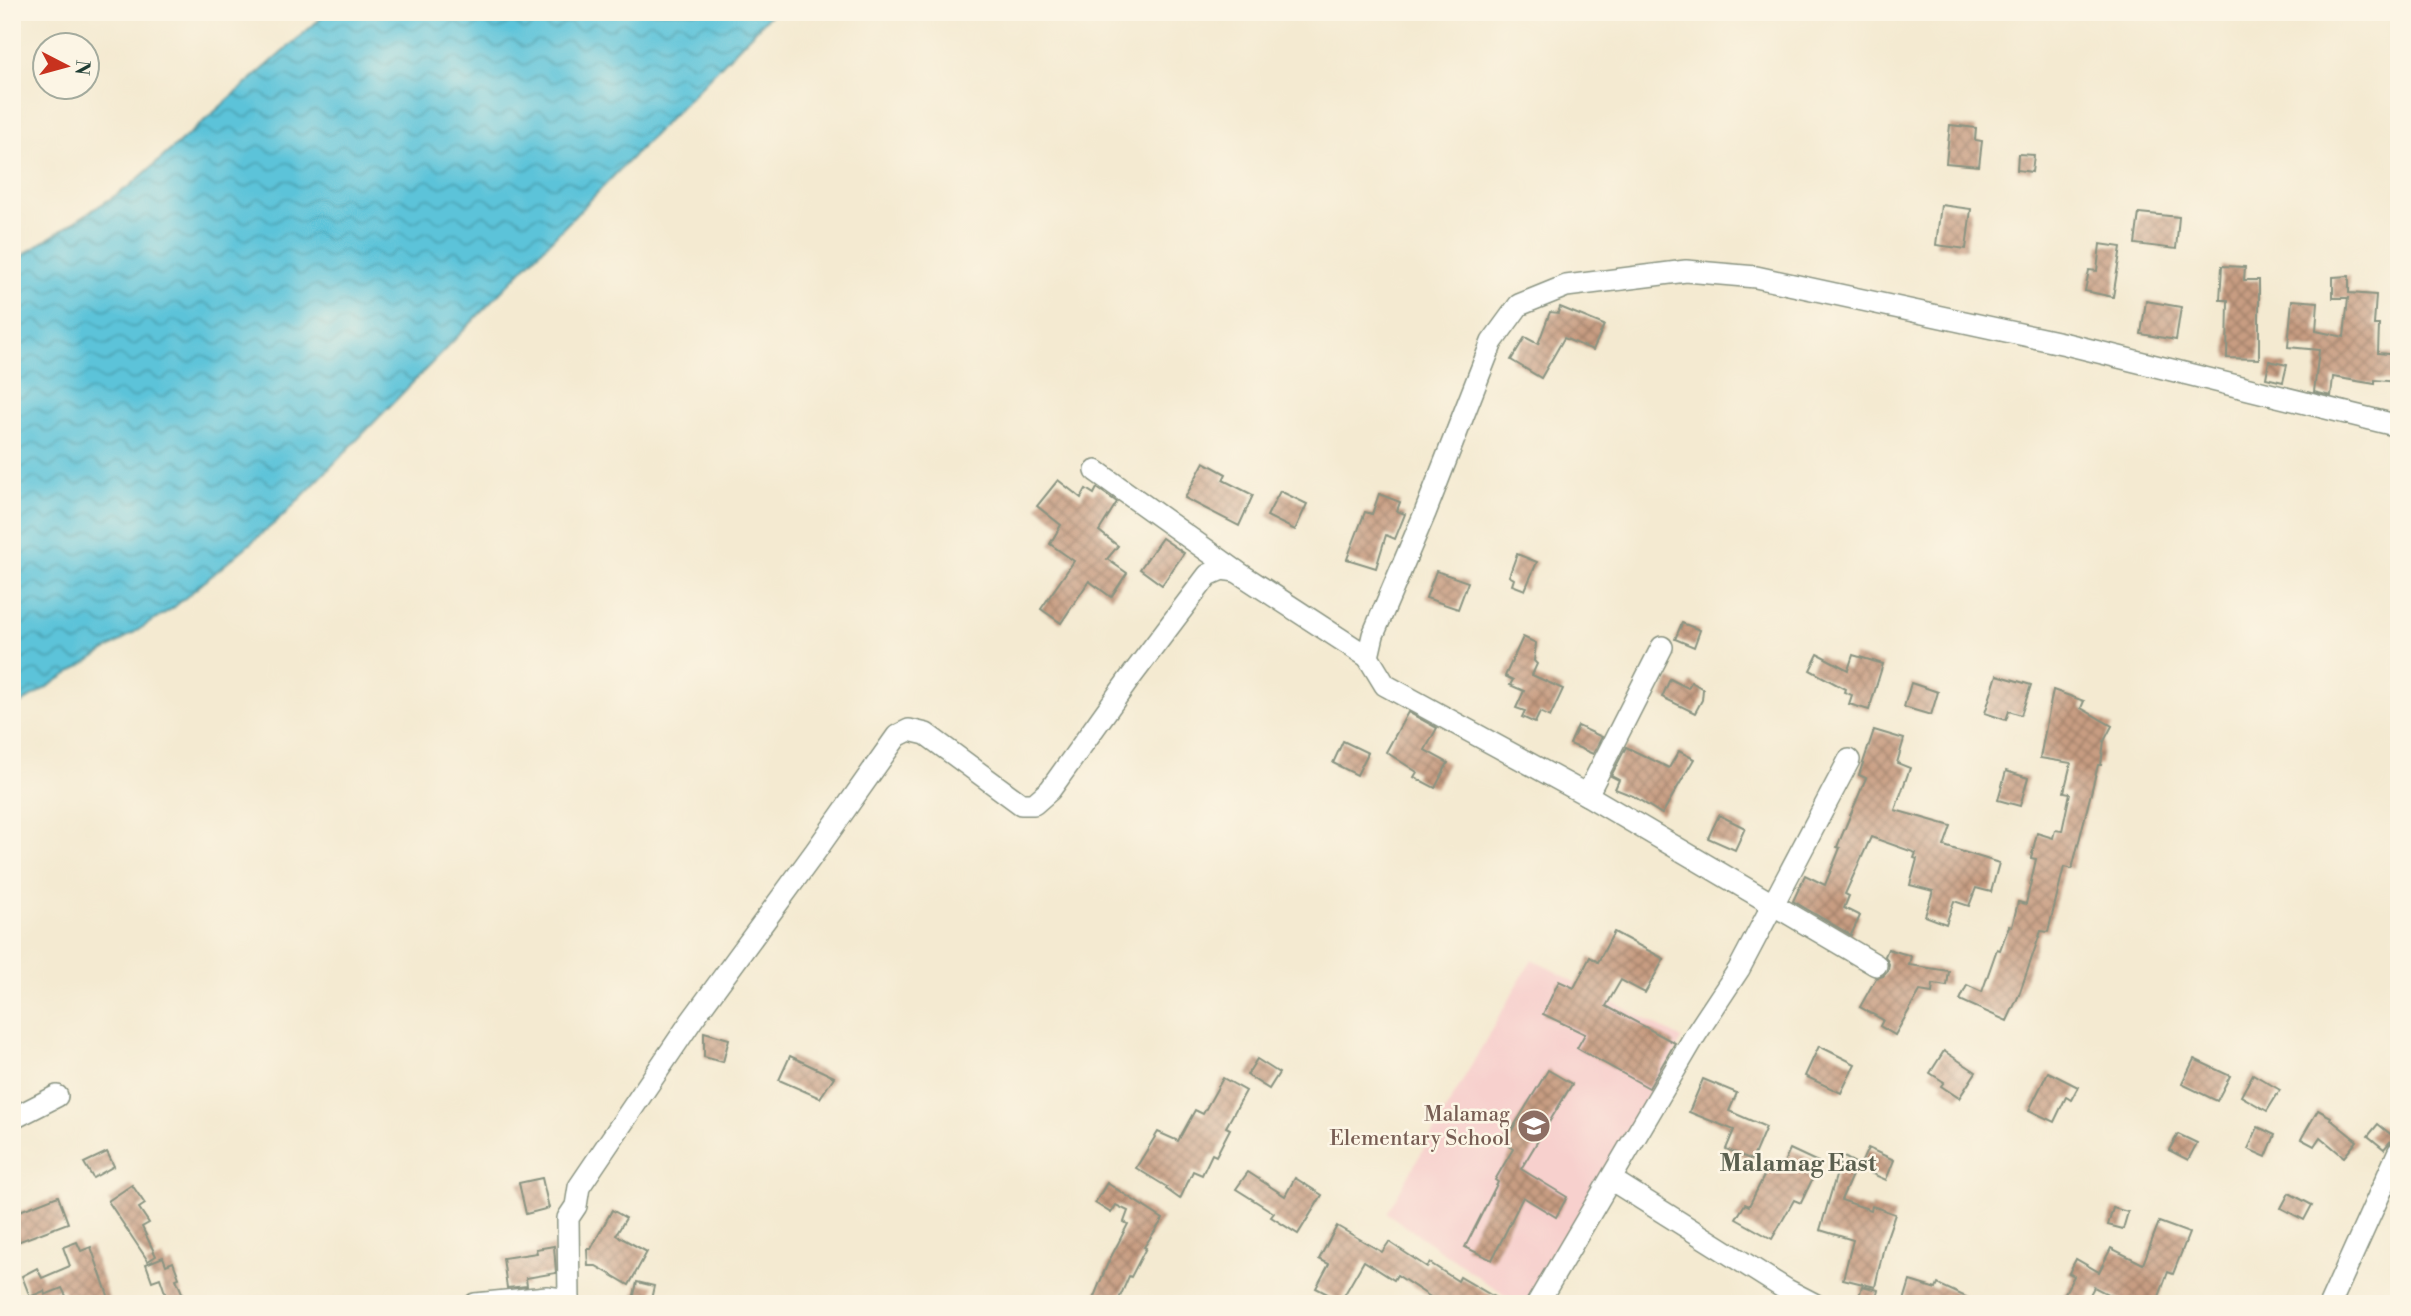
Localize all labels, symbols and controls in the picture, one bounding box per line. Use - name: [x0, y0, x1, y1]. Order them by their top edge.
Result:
- north arrow: [32, 32, 102, 102]
- text: N: [69, 59, 95, 76]
- place label: Malamag Elementary School: [1330, 1102, 1510, 1152]
- school or university icon: Malamag Elementary School: [1515, 1107, 1553, 1145]
- district label: Malamag East: [1719, 1149, 1877, 1179]

